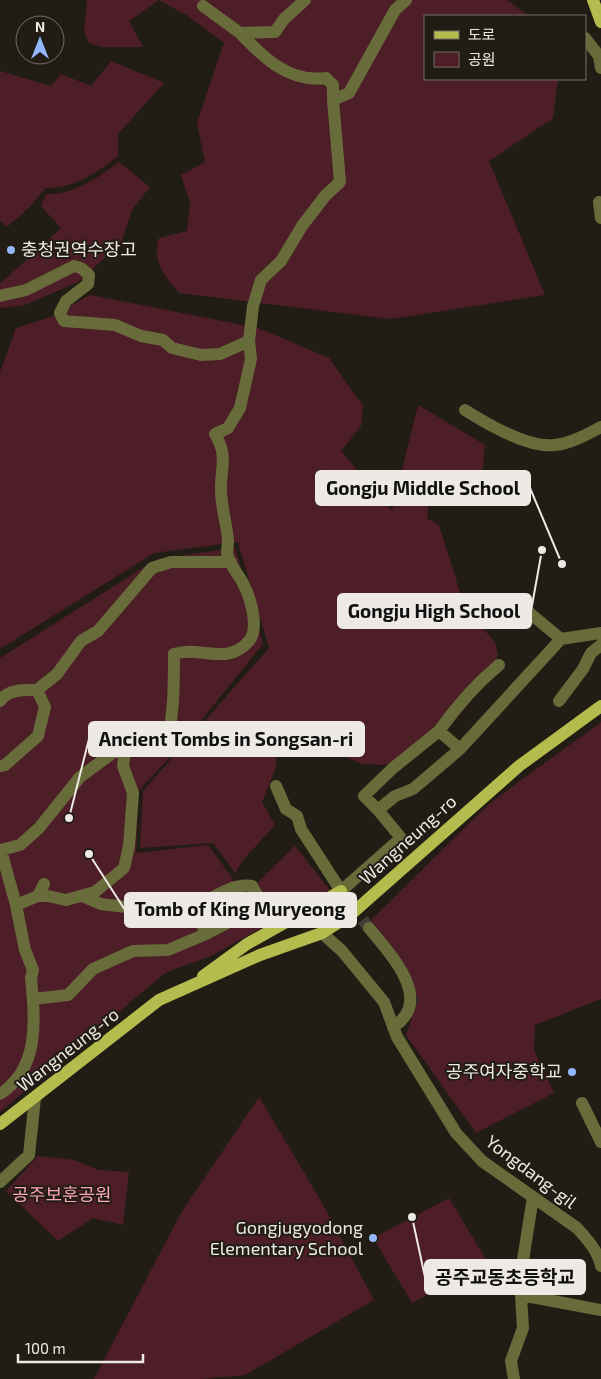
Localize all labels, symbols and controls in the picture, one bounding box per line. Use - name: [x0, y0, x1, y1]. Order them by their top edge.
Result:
- north arrow: [15, 15, 65, 65]
- legend: [424, 15, 586, 80]
- text: N: [35, 18, 45, 35]
- text: 도로: [468, 25, 496, 43]
- text: 공원: [468, 50, 496, 68]
- place label: 충청권역수장고: [21, 238, 137, 260]
- marker: 충청권역수장고: [5, 244, 17, 256]
- callout: Gongju Middle School: [316, 471, 530, 505]
- text: Gongju Middle School: [326, 476, 521, 499]
- callout: Gongju High School: [338, 594, 531, 628]
- text: Gongju High School: [348, 599, 521, 622]
- callout: Ancient Tombs in Songsan-ri: [89, 722, 364, 756]
- text: Ancient Tombs in Songsan-ri: [99, 727, 353, 750]
- street label: Wangneung-ro: [354, 790, 461, 889]
- callout: Tomb of King Muryeong: [125, 893, 356, 927]
- text: Tomb of King Muryeong: [134, 897, 346, 921]
- street label: Wangneung-ro: [12, 1003, 123, 1096]
- place label: 공주여자중학교: [446, 1060, 562, 1082]
- marker: 공주여자중학교: [566, 1066, 578, 1078]
- street label: Yongdang-gil: [482, 1130, 582, 1213]
- park label: 공주보훈공원: [12, 1183, 112, 1205]
- place label: Gongjugyodong Elementary School: [210, 1216, 364, 1259]
- marker: Gongjugyodong Elementary School: [367, 1232, 379, 1244]
- callout: 공주교동초등학교: [425, 1260, 585, 1294]
- text: 공주교동초등학교: [435, 1265, 575, 1288]
- scale bar: [18, 1332, 142, 1364]
- text: 100 m: [25, 1339, 66, 1357]

